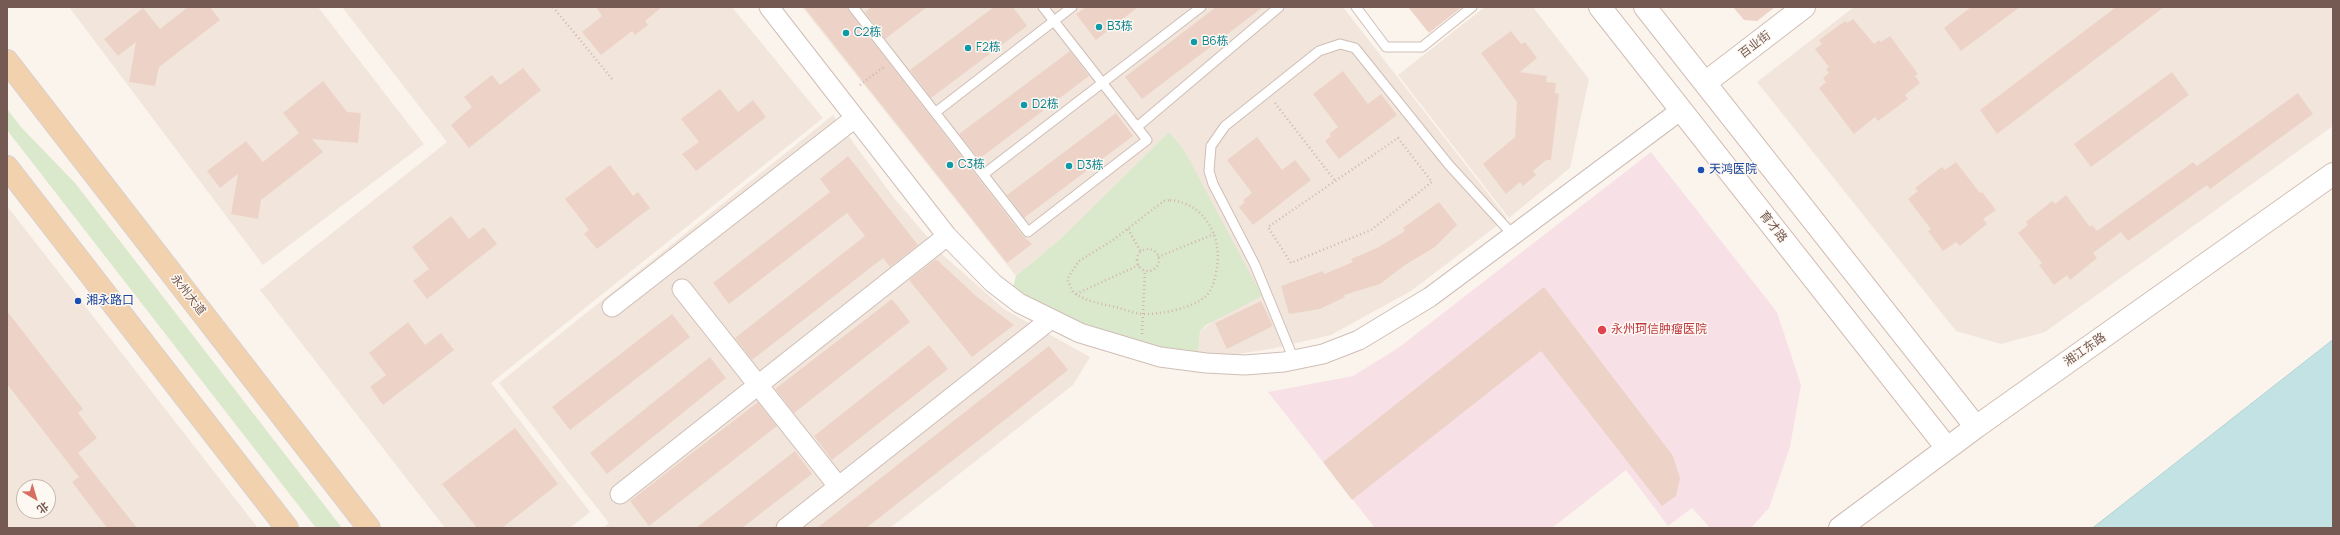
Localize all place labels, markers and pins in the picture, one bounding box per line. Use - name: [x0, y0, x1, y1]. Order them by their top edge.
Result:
- place label: B3栋: [1107, 20, 1133, 34]
- marker: B3栋: [1094, 22, 1104, 32]
- place label: C2栋: [854, 26, 881, 40]
- marker: C2栋: [841, 28, 851, 38]
- place label: B6栋: [1202, 35, 1229, 49]
- marker: B6栋: [1189, 37, 1199, 47]
- place label: F2栋: [976, 41, 1001, 55]
- marker: F2栋: [963, 43, 973, 53]
- place label: D2栋: [1032, 98, 1059, 112]
- marker: D2栋: [1019, 100, 1029, 110]
- place label: C3栋: [958, 158, 985, 172]
- place label: D3栋: [1077, 159, 1104, 173]
- marker: C3栋: [945, 160, 955, 170]
- marker: D3栋: [1064, 161, 1074, 171]
- place label: 天鸿医院: [1709, 163, 1757, 177]
- marker: 天鸿医院: [1696, 165, 1706, 175]
- place label: 湘永路口: [86, 294, 134, 308]
- marker: 湘永路口: [73, 296, 83, 306]
- place label: 永州珂信肿瘤医院: [1611, 323, 1707, 337]
- marker: 永州珂信肿瘤医院: [1596, 324, 1608, 336]

